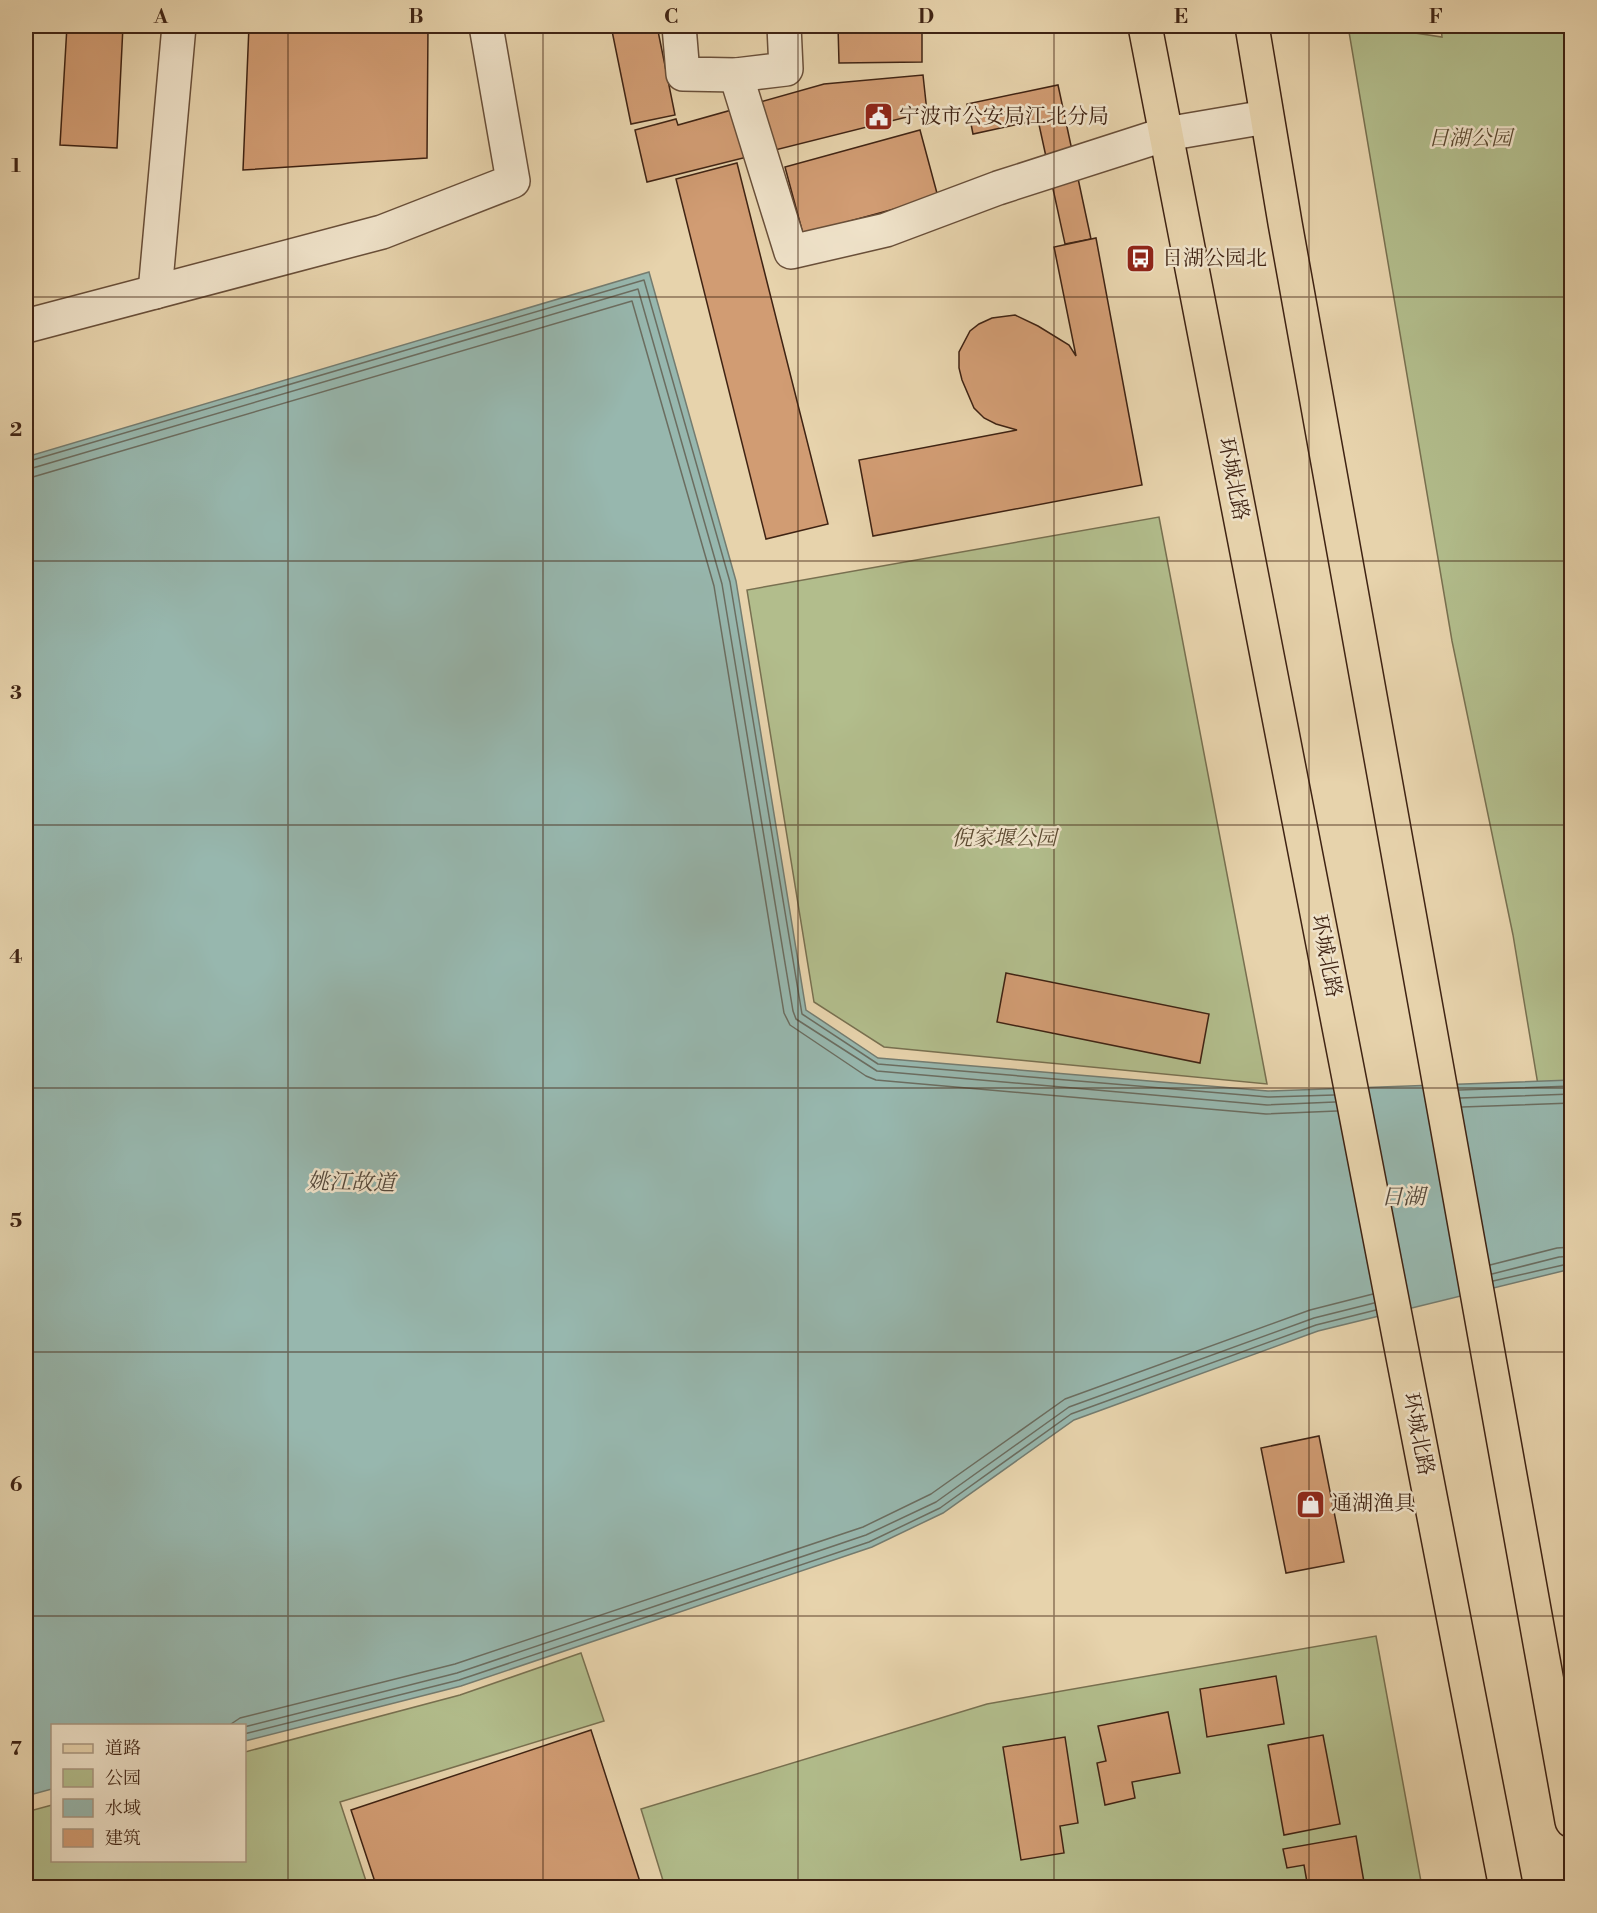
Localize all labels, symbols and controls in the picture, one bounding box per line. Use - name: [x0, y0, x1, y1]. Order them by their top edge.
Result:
- text: A: [153, 5, 169, 30]
- text: B: [408, 5, 424, 30]
- text: C: [664, 5, 678, 30]
- text: D: [918, 5, 934, 30]
- text: E: [1174, 5, 1188, 30]
- text: F: [1429, 5, 1443, 30]
- public building icon: 宁波市公安局江北分局: [862, 101, 894, 133]
- place label: 宁波市公安局江北分局: [899, 104, 1109, 130]
- park label: 日湖公园: [1428, 126, 1515, 152]
- text: 1: [11, 154, 21, 179]
- bus stop icon: 日湖公园北: [1125, 243, 1157, 275]
- place label: 日湖公园北: [1162, 246, 1267, 272]
- text: 2: [10, 418, 22, 443]
- street label: 环城北路: [1212, 435, 1254, 523]
- text: 3: [10, 681, 22, 706]
- park label: 倪家堰公园: [952, 826, 1059, 852]
- street label: 环城北路: [1305, 912, 1347, 1000]
- text: 4: [9, 945, 23, 970]
- water label: 姚江故道: [307, 1169, 398, 1197]
- water label: 日湖: [1381, 1184, 1429, 1211]
- text: 5: [10, 1209, 22, 1234]
- street label: 环城北路: [1397, 1390, 1439, 1478]
- text: 6: [10, 1473, 23, 1498]
- shop icon: 通湖渔具: [1294, 1488, 1326, 1520]
- place label: 通湖渔具: [1331, 1491, 1415, 1517]
- legend: [51, 1724, 246, 1862]
- text: 7: [10, 1737, 22, 1762]
- text: 道路: [105, 1737, 141, 1760]
- text: 公园: [105, 1767, 141, 1790]
- text: 水域: [105, 1797, 141, 1820]
- text: 建筑: [105, 1827, 141, 1850]

